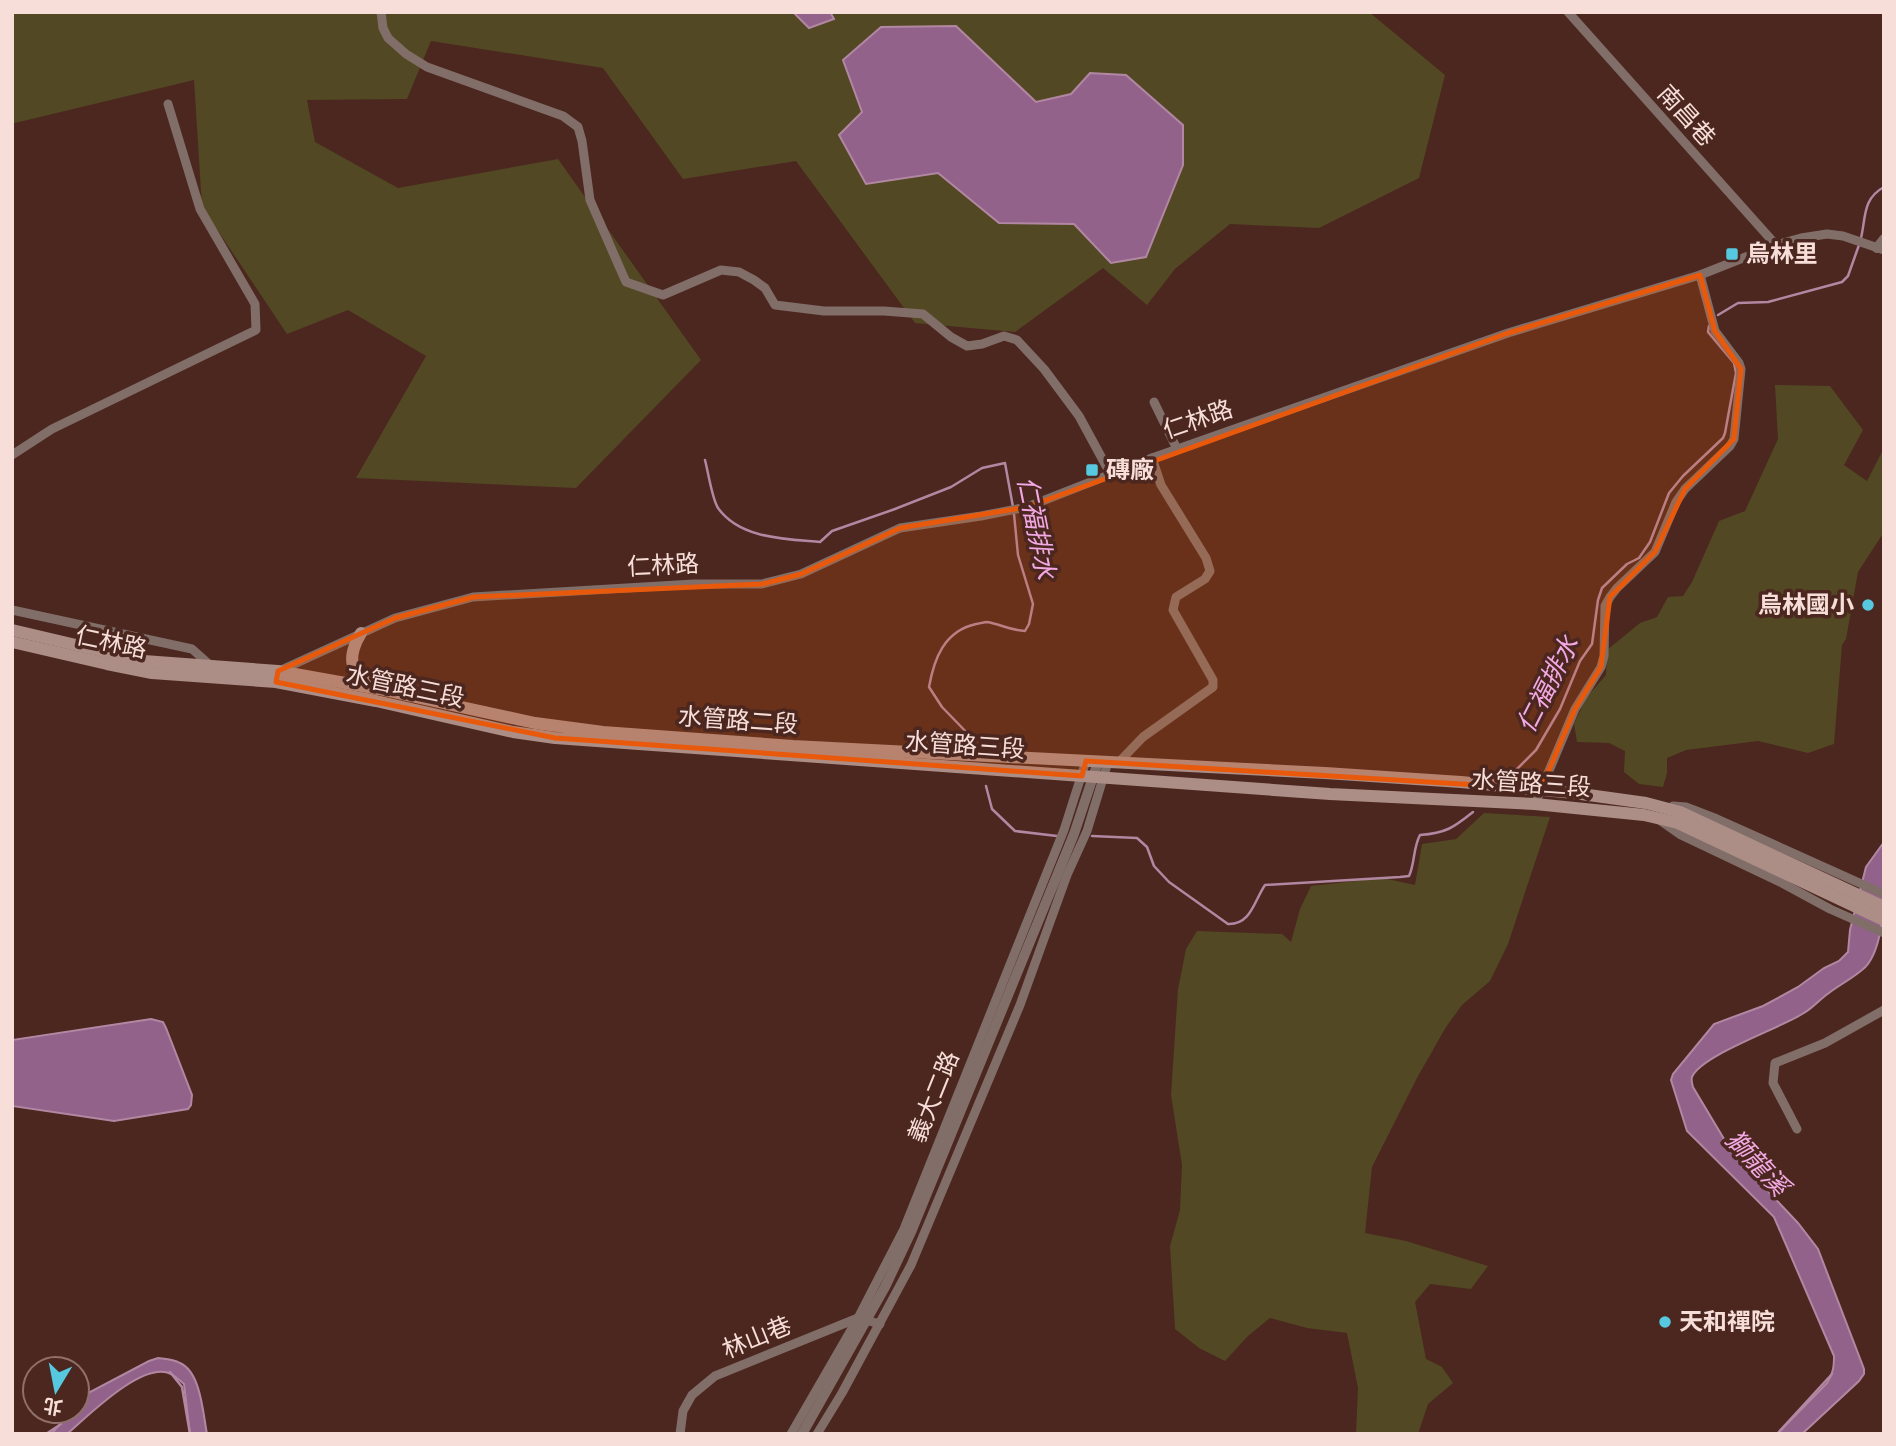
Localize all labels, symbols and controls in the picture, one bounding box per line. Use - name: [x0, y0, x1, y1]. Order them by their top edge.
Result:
- street label: 南昌巷: [1651, 80, 1721, 152]
- place label: 烏林里: [1746, 240, 1818, 269]
- marker: 烏林里: [1724, 246, 1740, 262]
- street label: 仁林路: [1159, 395, 1237, 445]
- place label: 磚廠: [1106, 456, 1154, 485]
- marker: 磚廠: [1084, 462, 1100, 478]
- water label: 仁福排水: [1010, 474, 1060, 583]
- street label: 仁林路: [626, 550, 700, 582]
- place label: 烏林國小: [1758, 591, 1854, 620]
- marker: 烏林國小: [1860, 597, 1876, 613]
- street label: 仁林路: [73, 621, 149, 665]
- water label: 仁福排水: [1512, 631, 1587, 738]
- street label: 水管路三段: [343, 660, 467, 714]
- street label: 水管路二段: [677, 702, 799, 740]
- street label: 水管路三段: [904, 727, 1026, 765]
- street label: 水管路三段: [1470, 765, 1592, 803]
- street label: 義大二路: [903, 1047, 965, 1147]
- water label: 獅龍溪: [1718, 1125, 1797, 1206]
- place label: 天和禪院: [1679, 1308, 1775, 1337]
- street label: 林山巷: [718, 1311, 796, 1365]
- marker: 天和禪院: [1657, 1314, 1673, 1330]
- north arrow: [21, 1355, 91, 1425]
- text: 北: [42, 1392, 65, 1418]

